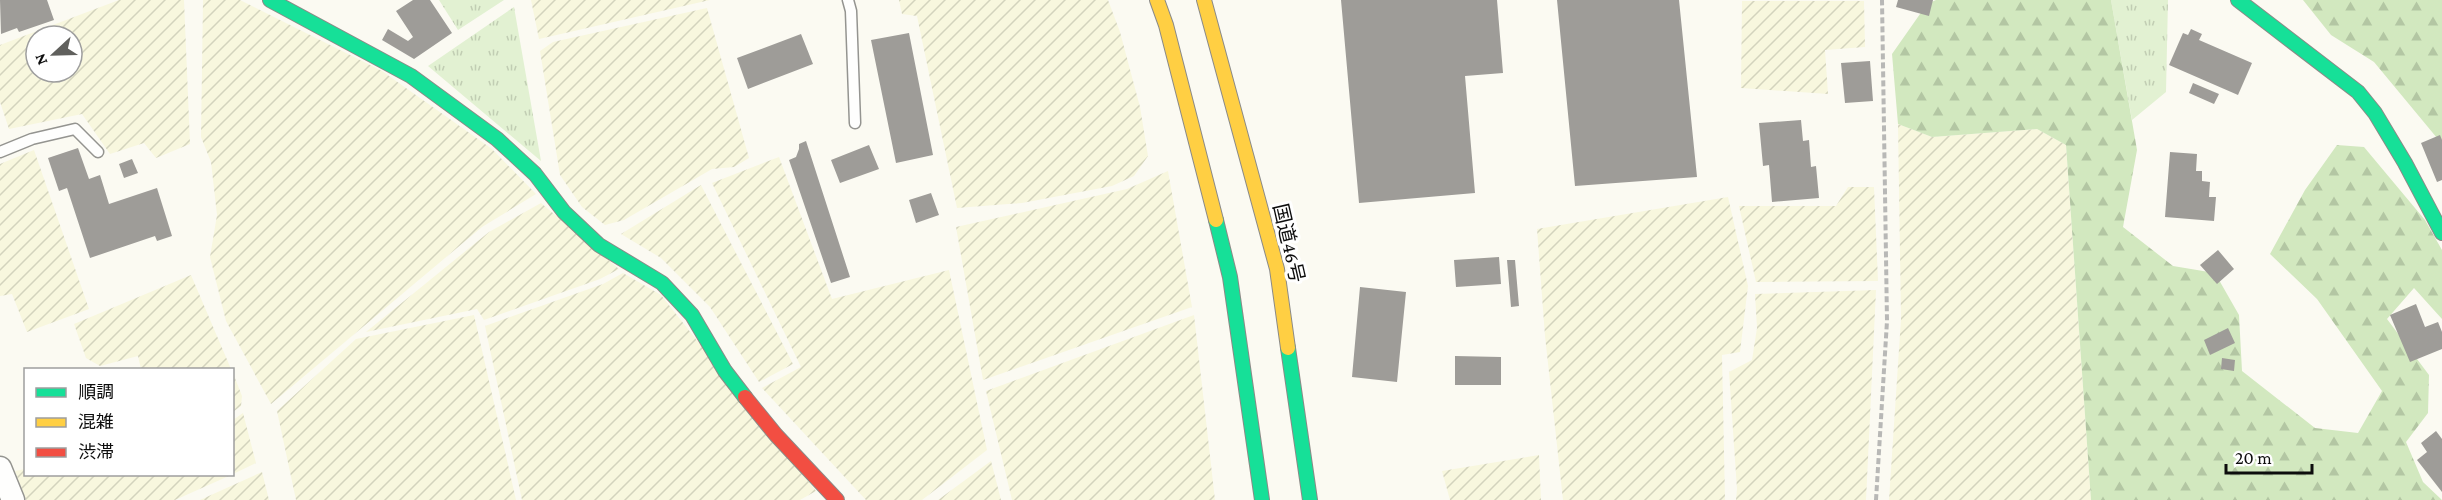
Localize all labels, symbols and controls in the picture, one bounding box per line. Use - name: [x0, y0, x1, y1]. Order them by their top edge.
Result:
- north arrow: [24, 24, 84, 84]
- text: N: [31, 51, 50, 68]
- street label: 国道46号: [1269, 201, 1309, 285]
- legend: [24, 368, 234, 476]
- text: 順調: [78, 382, 114, 402]
- text: 混雑: [78, 412, 114, 432]
- scale bar: [2226, 437, 2312, 475]
- text: 渋滞: [78, 442, 114, 462]
- text: 20 m: [2235, 448, 2272, 468]

